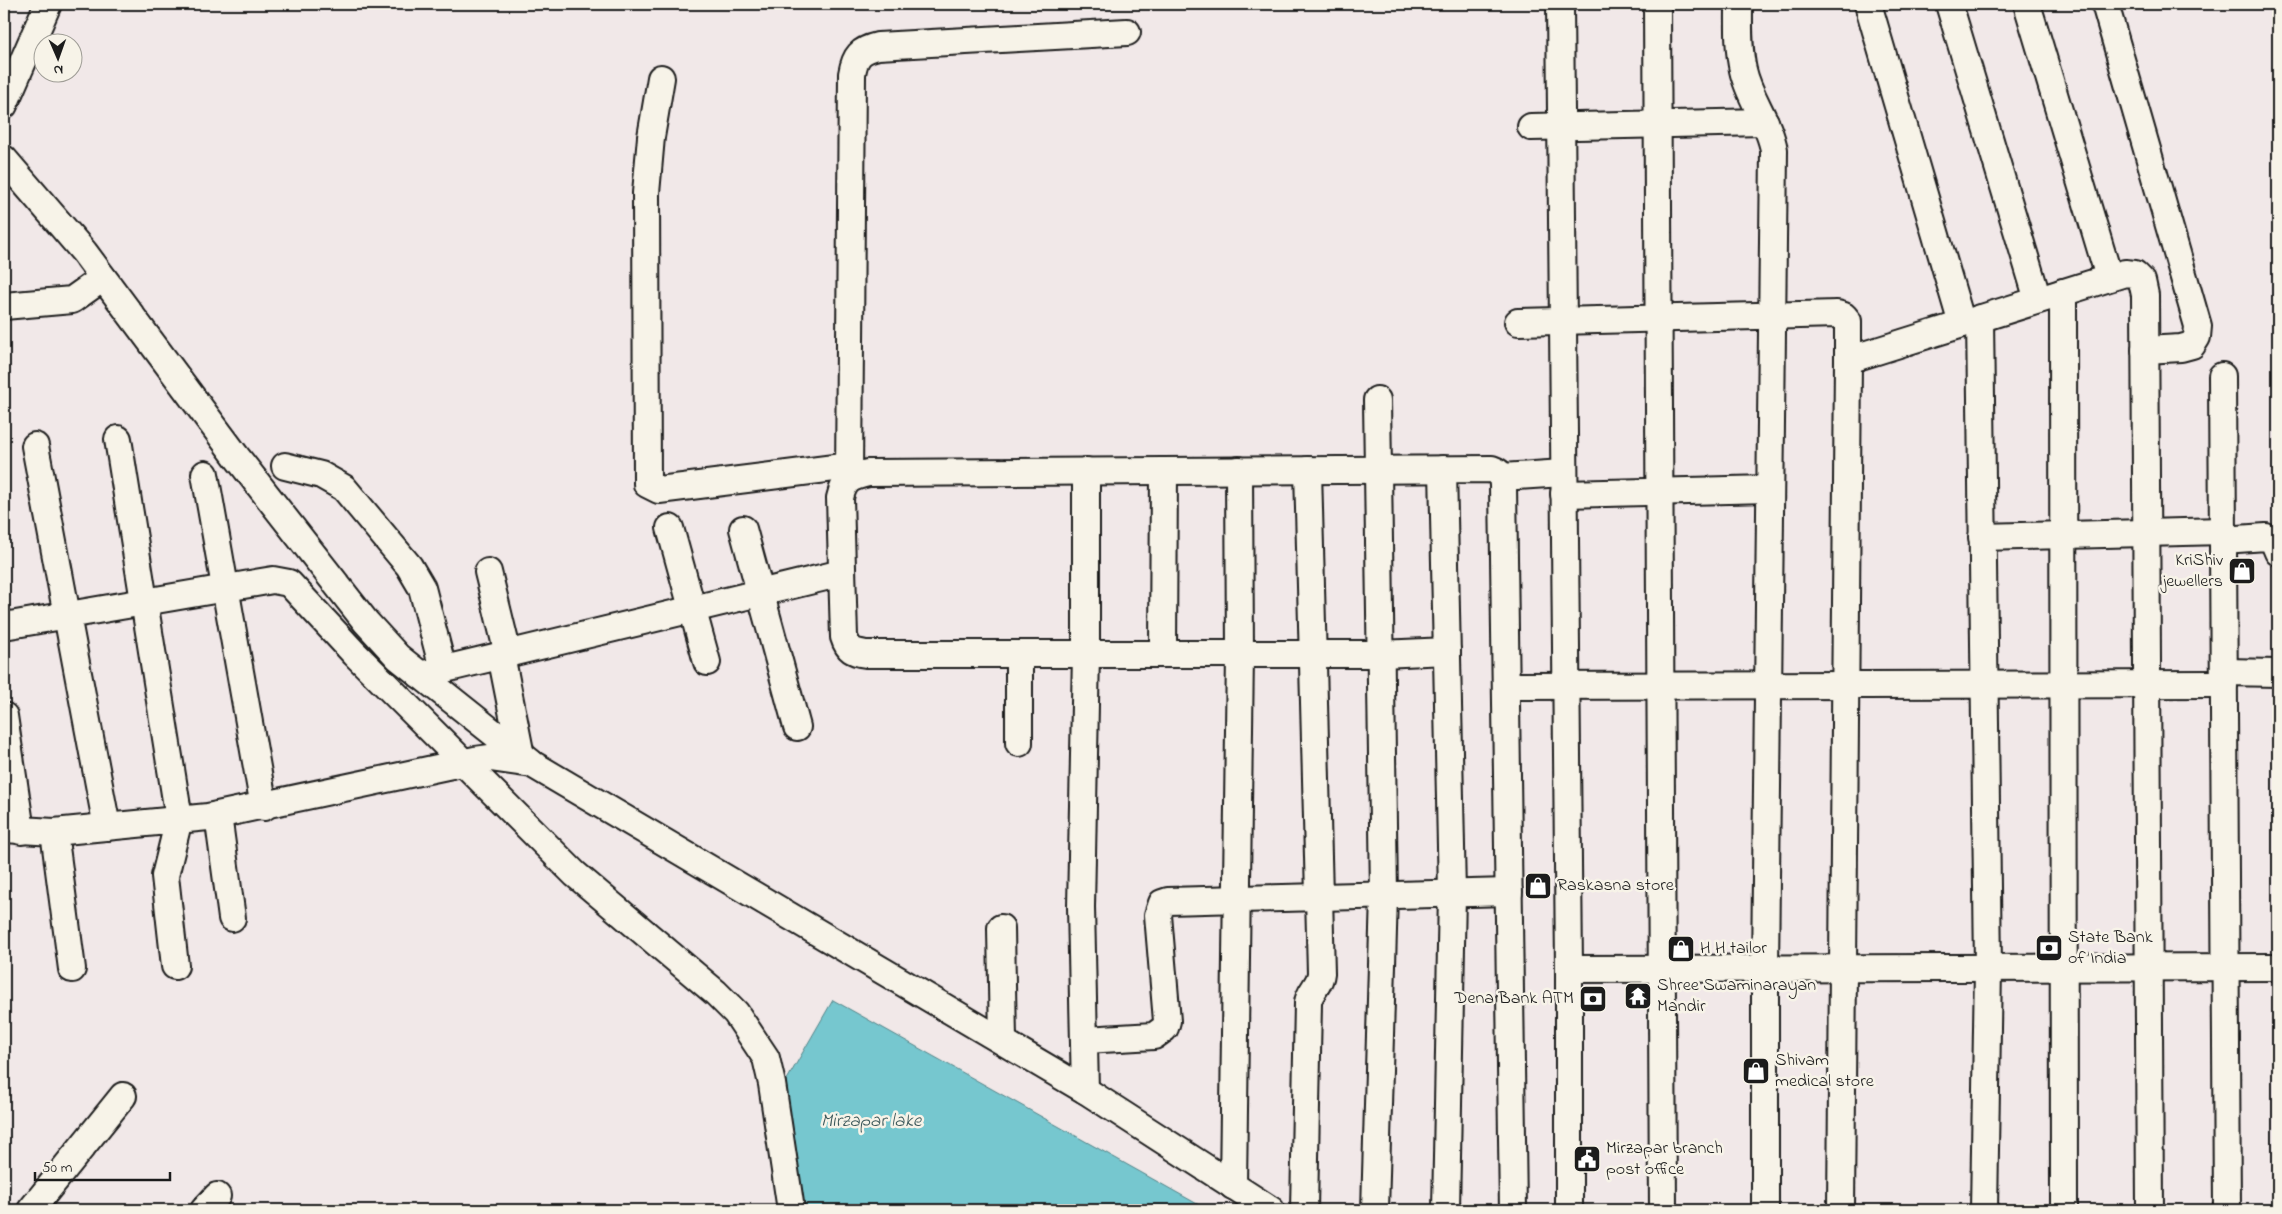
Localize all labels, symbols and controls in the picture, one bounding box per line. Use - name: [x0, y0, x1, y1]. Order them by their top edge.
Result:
- north arrow: [32, 32, 82, 82]
- text: N: [53, 59, 63, 80]
- place label: KriShiv jewellers: [2161, 548, 2223, 595]
- shop icon: KriShiv jewellers: [2227, 556, 2257, 586]
- shop icon: Raskasna store: [1523, 871, 1553, 901]
- place label: Raskasna store: [1557, 873, 1675, 899]
- place label: State Bank of India: [2068, 925, 2153, 972]
- bank icon: State Bank of India: [2034, 933, 2064, 963]
- shop icon: H H tailor: [1666, 934, 1696, 964]
- place label: H H tailor: [1700, 936, 1767, 962]
- place label: Shree Swaminarayan Mandir: [1657, 973, 1816, 1020]
- temple icon: Shree Swaminarayan Mandir: [1623, 981, 1653, 1011]
- bank icon: Dena Bank ATM: [1578, 984, 1608, 1014]
- place label: Dena Bank ATM: [1453, 986, 1574, 1012]
- place label: Shivam medical store: [1775, 1048, 1875, 1095]
- shop icon: Shivam medical store: [1741, 1056, 1771, 1086]
- water label: Mirzapar lake: [821, 1108, 923, 1135]
- place label: Mirzapar branch post office: [1606, 1136, 1723, 1183]
- public building icon: Mirzapar branch post office: [1572, 1144, 1602, 1174]
- scale bar: [35, 1149, 170, 1181]
- text: 50 m: [42, 1157, 73, 1179]

